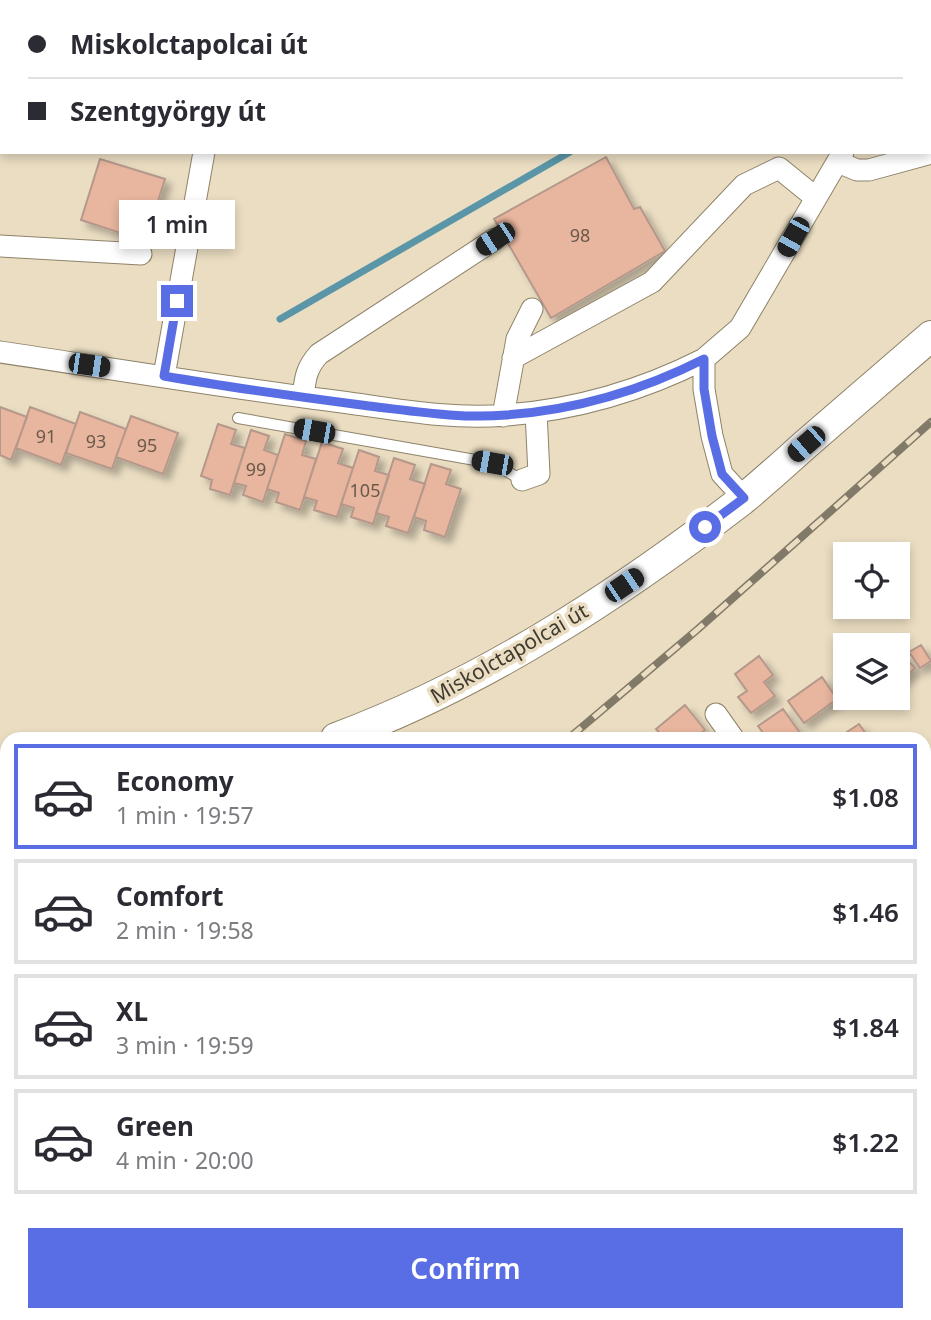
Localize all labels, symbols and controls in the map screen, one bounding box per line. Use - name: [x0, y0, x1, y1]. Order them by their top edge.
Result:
- text: Miskolctapolcai út: [70, 26, 308, 62]
- text: Szentgyörgy út: [70, 93, 266, 129]
- callout: 1 min: [119, 200, 235, 248]
- text: 1 min: [146, 208, 208, 240]
- car: [774, 214, 813, 260]
- car: [472, 219, 519, 259]
- house number: 98: [570, 223, 590, 247]
- route end: [161, 285, 193, 317]
- car: [67, 352, 112, 378]
- car: [292, 417, 337, 445]
- car: [784, 422, 829, 466]
- house number: 91: [36, 424, 56, 448]
- house number: 93: [86, 429, 106, 453]
- house number: 95: [137, 433, 157, 457]
- car: [470, 449, 515, 477]
- house number: 99: [246, 457, 266, 481]
- house number: 105: [350, 478, 380, 502]
- route start: [689, 511, 721, 543]
- map controls: [833, 542, 910, 710]
- button: locate: [833, 542, 910, 619]
- car: [601, 565, 648, 605]
- street label: Miskolctapolcai út: [425, 596, 593, 710]
- button: layers: [833, 633, 910, 710]
- text: Economy: [116, 763, 234, 799]
- icon: car: [32, 765, 95, 828]
- text: $1.08: [832, 779, 899, 815]
- text: 1 min · 19:57: [116, 799, 254, 831]
- text: Comfort: [116, 878, 224, 914]
- icon: car: [32, 880, 95, 943]
- text: $1.46: [832, 894, 899, 930]
- text: 2 min · 19:58: [116, 914, 254, 946]
- text: XL: [116, 993, 148, 1029]
- icon: car: [32, 995, 95, 1058]
- text: $1.84: [832, 1009, 899, 1045]
- text: 3 min · 19:59: [116, 1029, 254, 1061]
- text: Green: [116, 1108, 194, 1144]
- icon: car: [32, 1110, 95, 1173]
- text: $1.22: [832, 1124, 899, 1160]
- text: 4 min · 20:00: [116, 1144, 254, 1176]
- button: Confirm: [28, 1228, 903, 1308]

